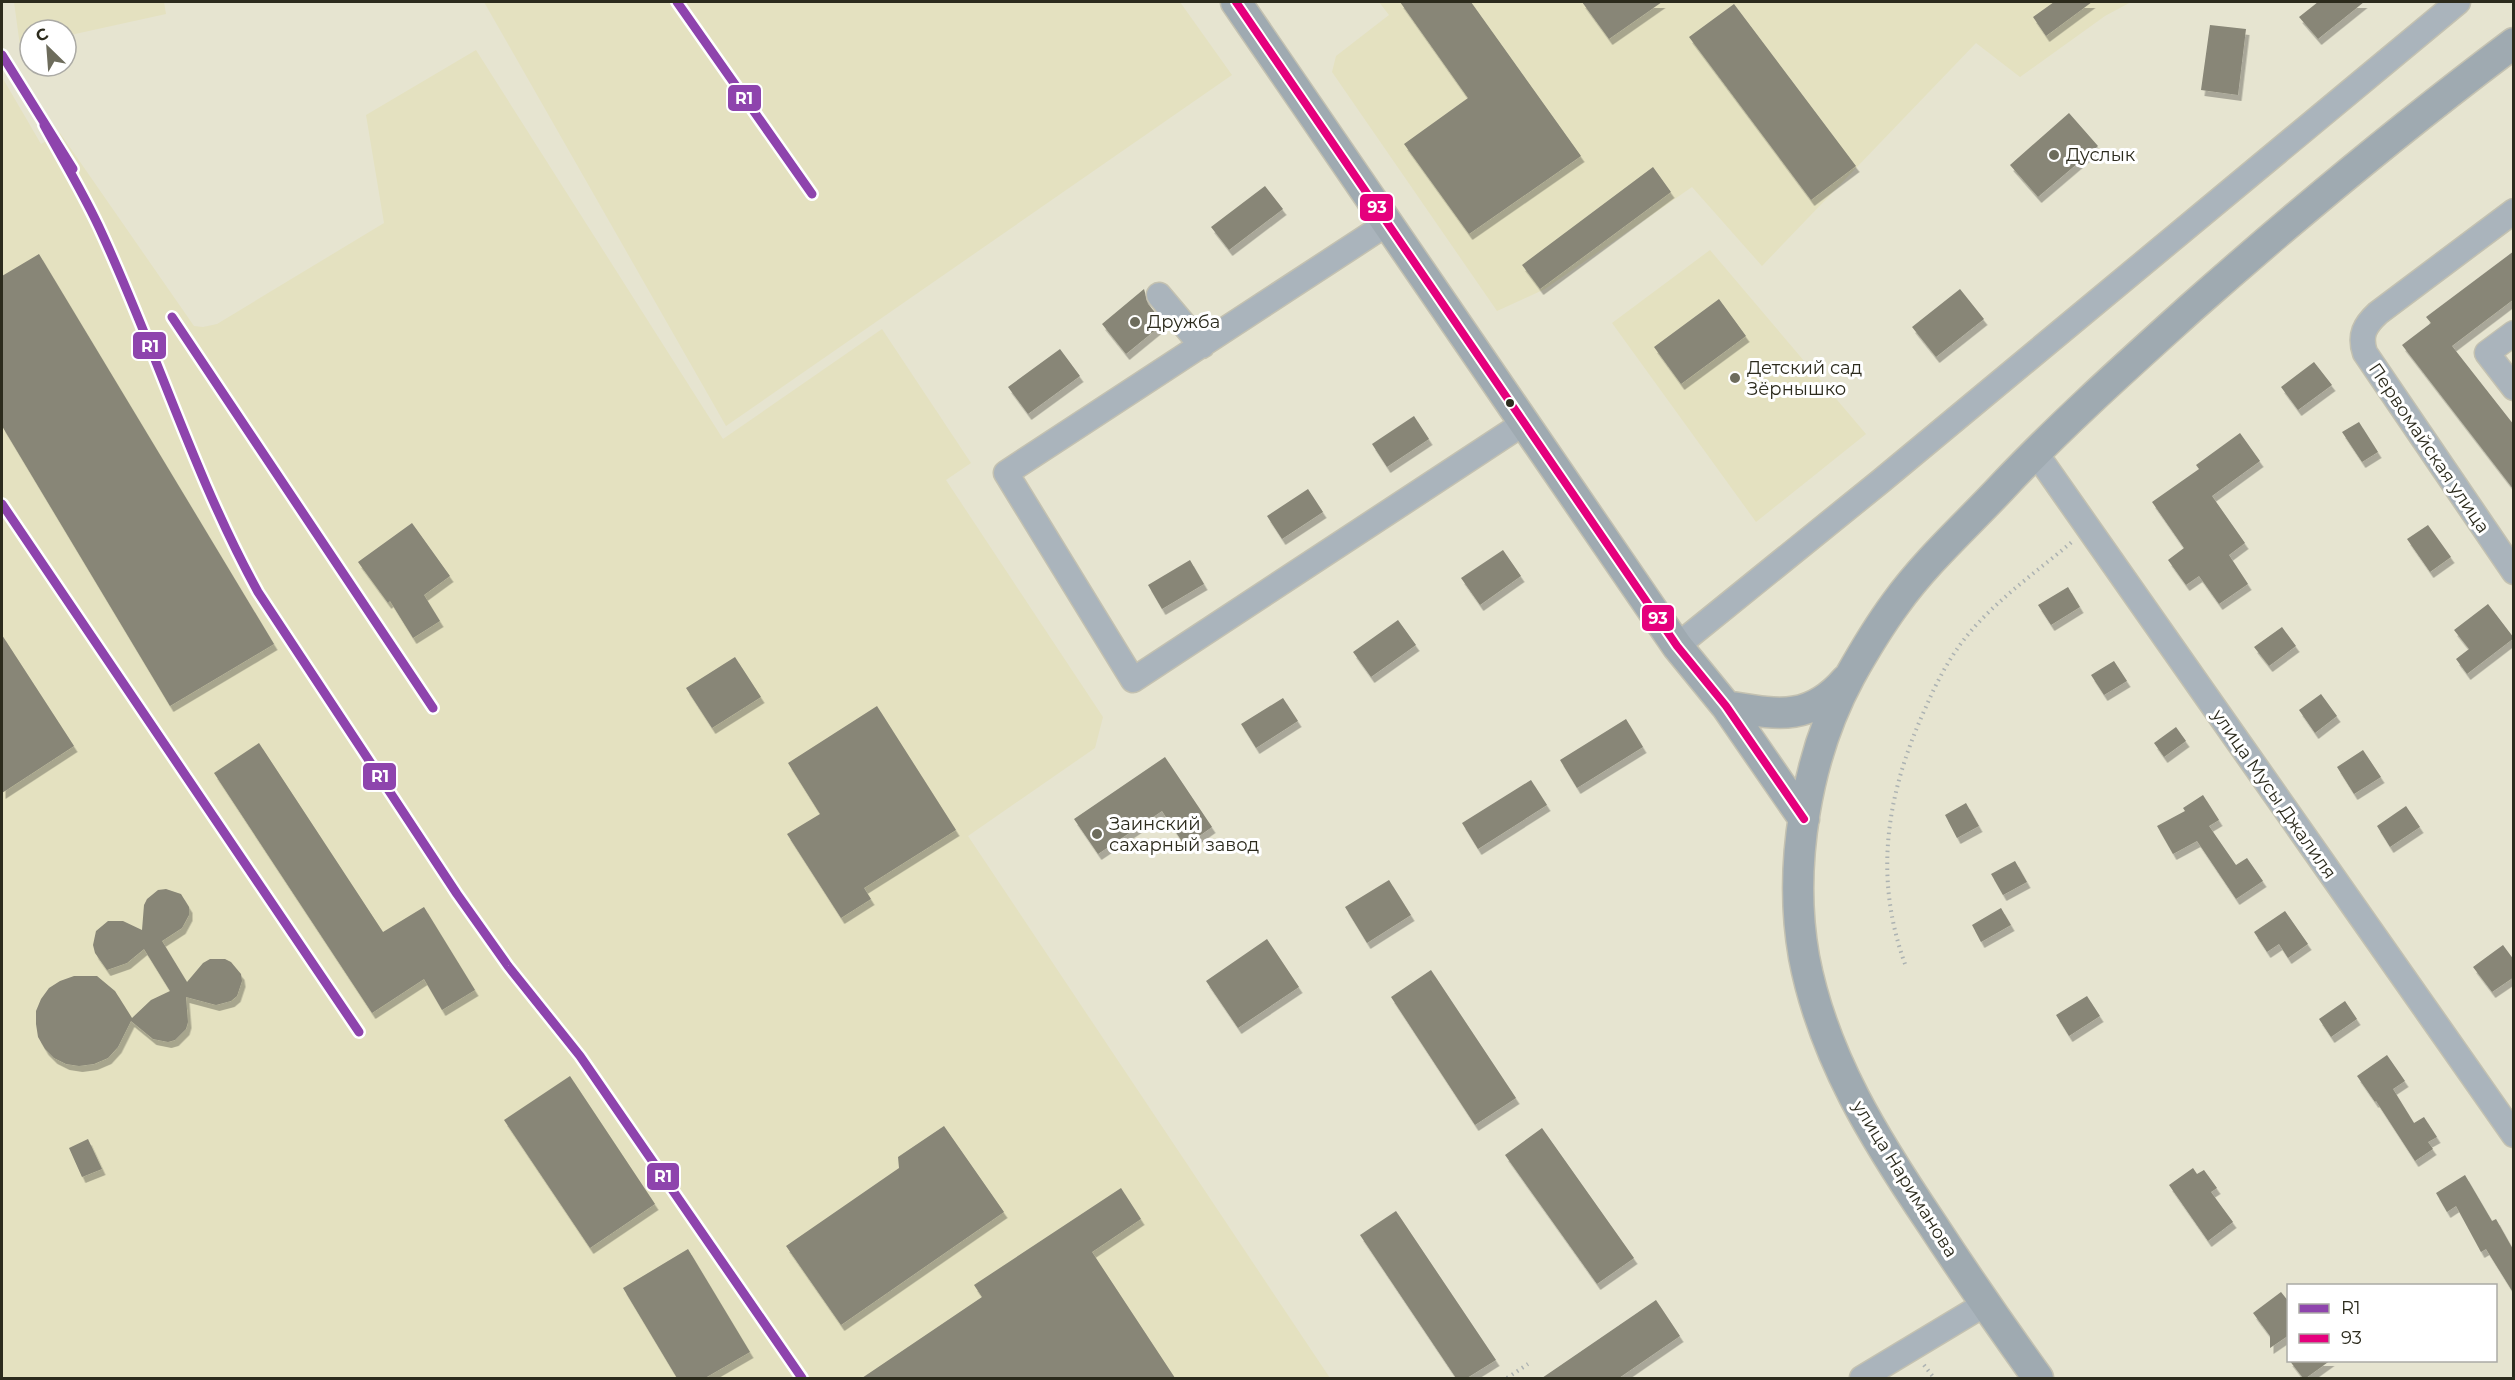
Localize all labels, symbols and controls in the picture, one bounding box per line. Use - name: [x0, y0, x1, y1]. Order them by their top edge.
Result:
- north arrow: [18, 18, 78, 78]
- text: С: [33, 24, 51, 46]
- line badge: R1: [727, 84, 762, 112]
- text: R1: [735, 89, 753, 108]
- place label: Дуслык: [2066, 144, 2136, 166]
- marker: Дуслык: [2047, 148, 2061, 162]
- line badge: 93: [1359, 193, 1394, 222]
- text: 93: [1367, 198, 1387, 217]
- place label: Дружба: [1147, 311, 1220, 333]
- marker: Дружба: [1128, 315, 1142, 329]
- line badge: R1: [132, 331, 167, 360]
- text: R1: [141, 337, 159, 356]
- place label: Детский сад Зёрнышко: [1747, 357, 1863, 400]
- street label: Первомайская улица: [2364, 359, 2494, 537]
- marker: Детский сад Зёрнышко: [1728, 371, 1742, 385]
- unlabelled marker: [1504, 397, 1516, 409]
- line badge: 93: [1641, 604, 1675, 632]
- text: 93: [1648, 609, 1668, 628]
- street label: улица Мусы Джалиля: [2206, 704, 2341, 883]
- line badge: R1: [362, 762, 397, 791]
- text: R1: [371, 767, 389, 786]
- place label: Заинский сахарный завод: [1109, 813, 1260, 856]
- marker: Заинский сахарный завод: [1090, 827, 1104, 841]
- street label: улица Нариманова: [1847, 1096, 1962, 1261]
- line badge: R1: [646, 1162, 680, 1191]
- text: R1: [654, 1167, 672, 1186]
- legend: [2287, 1284, 2497, 1362]
- text: R1: [2341, 1297, 2361, 1319]
- text: 93: [2341, 1327, 2362, 1349]

